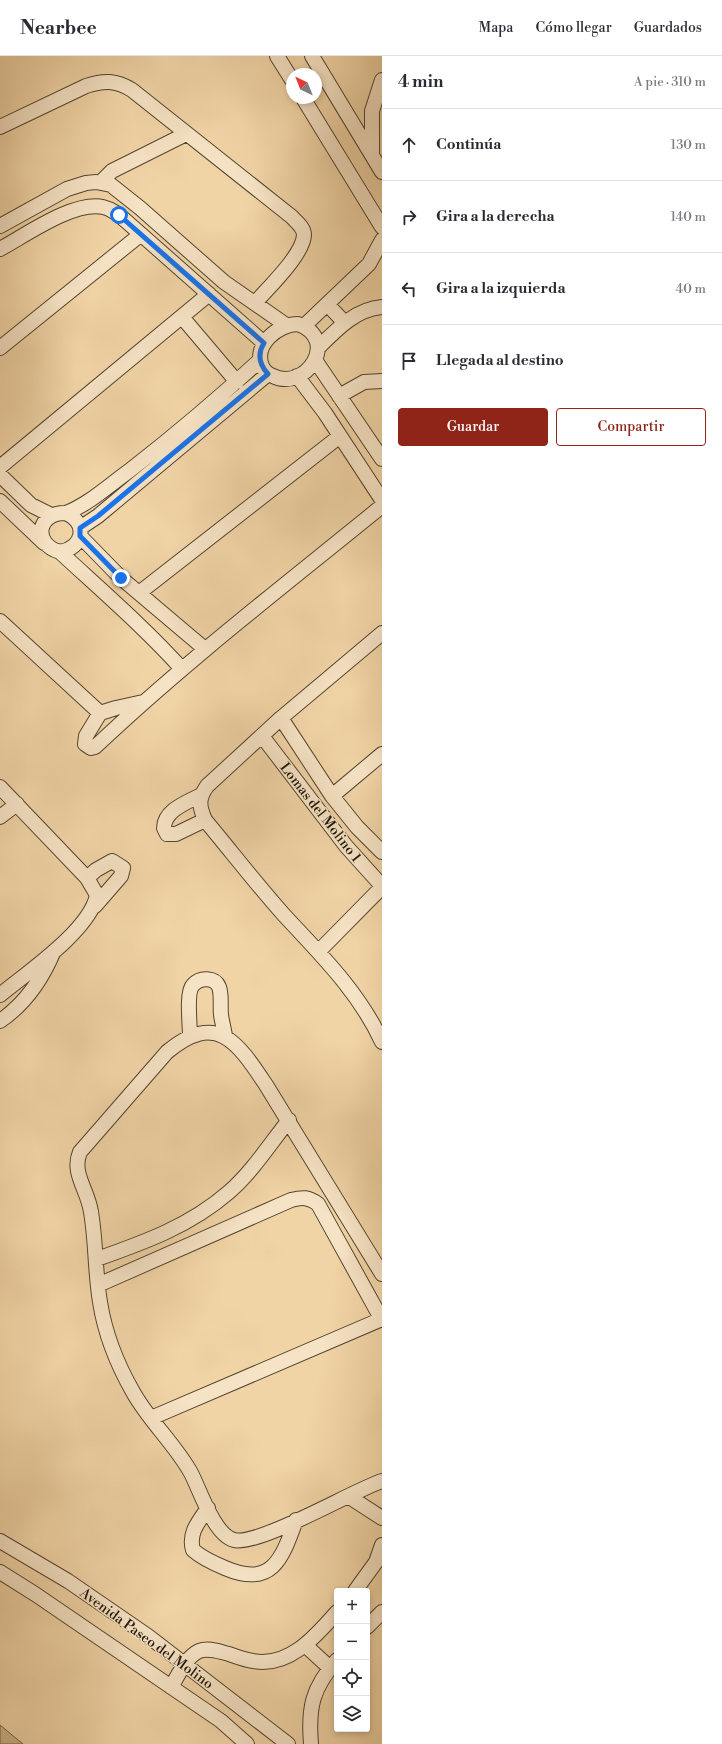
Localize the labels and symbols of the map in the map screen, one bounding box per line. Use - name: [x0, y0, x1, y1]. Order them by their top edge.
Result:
- north arrow: [286, 68, 322, 104]
- route start: [110, 206, 128, 224]
- route end: [112, 569, 130, 587]
- street label: Lomas del Molino 1: [276, 759, 365, 866]
- street label: Avenida Paseo del Molino: [75, 1584, 217, 1693]

